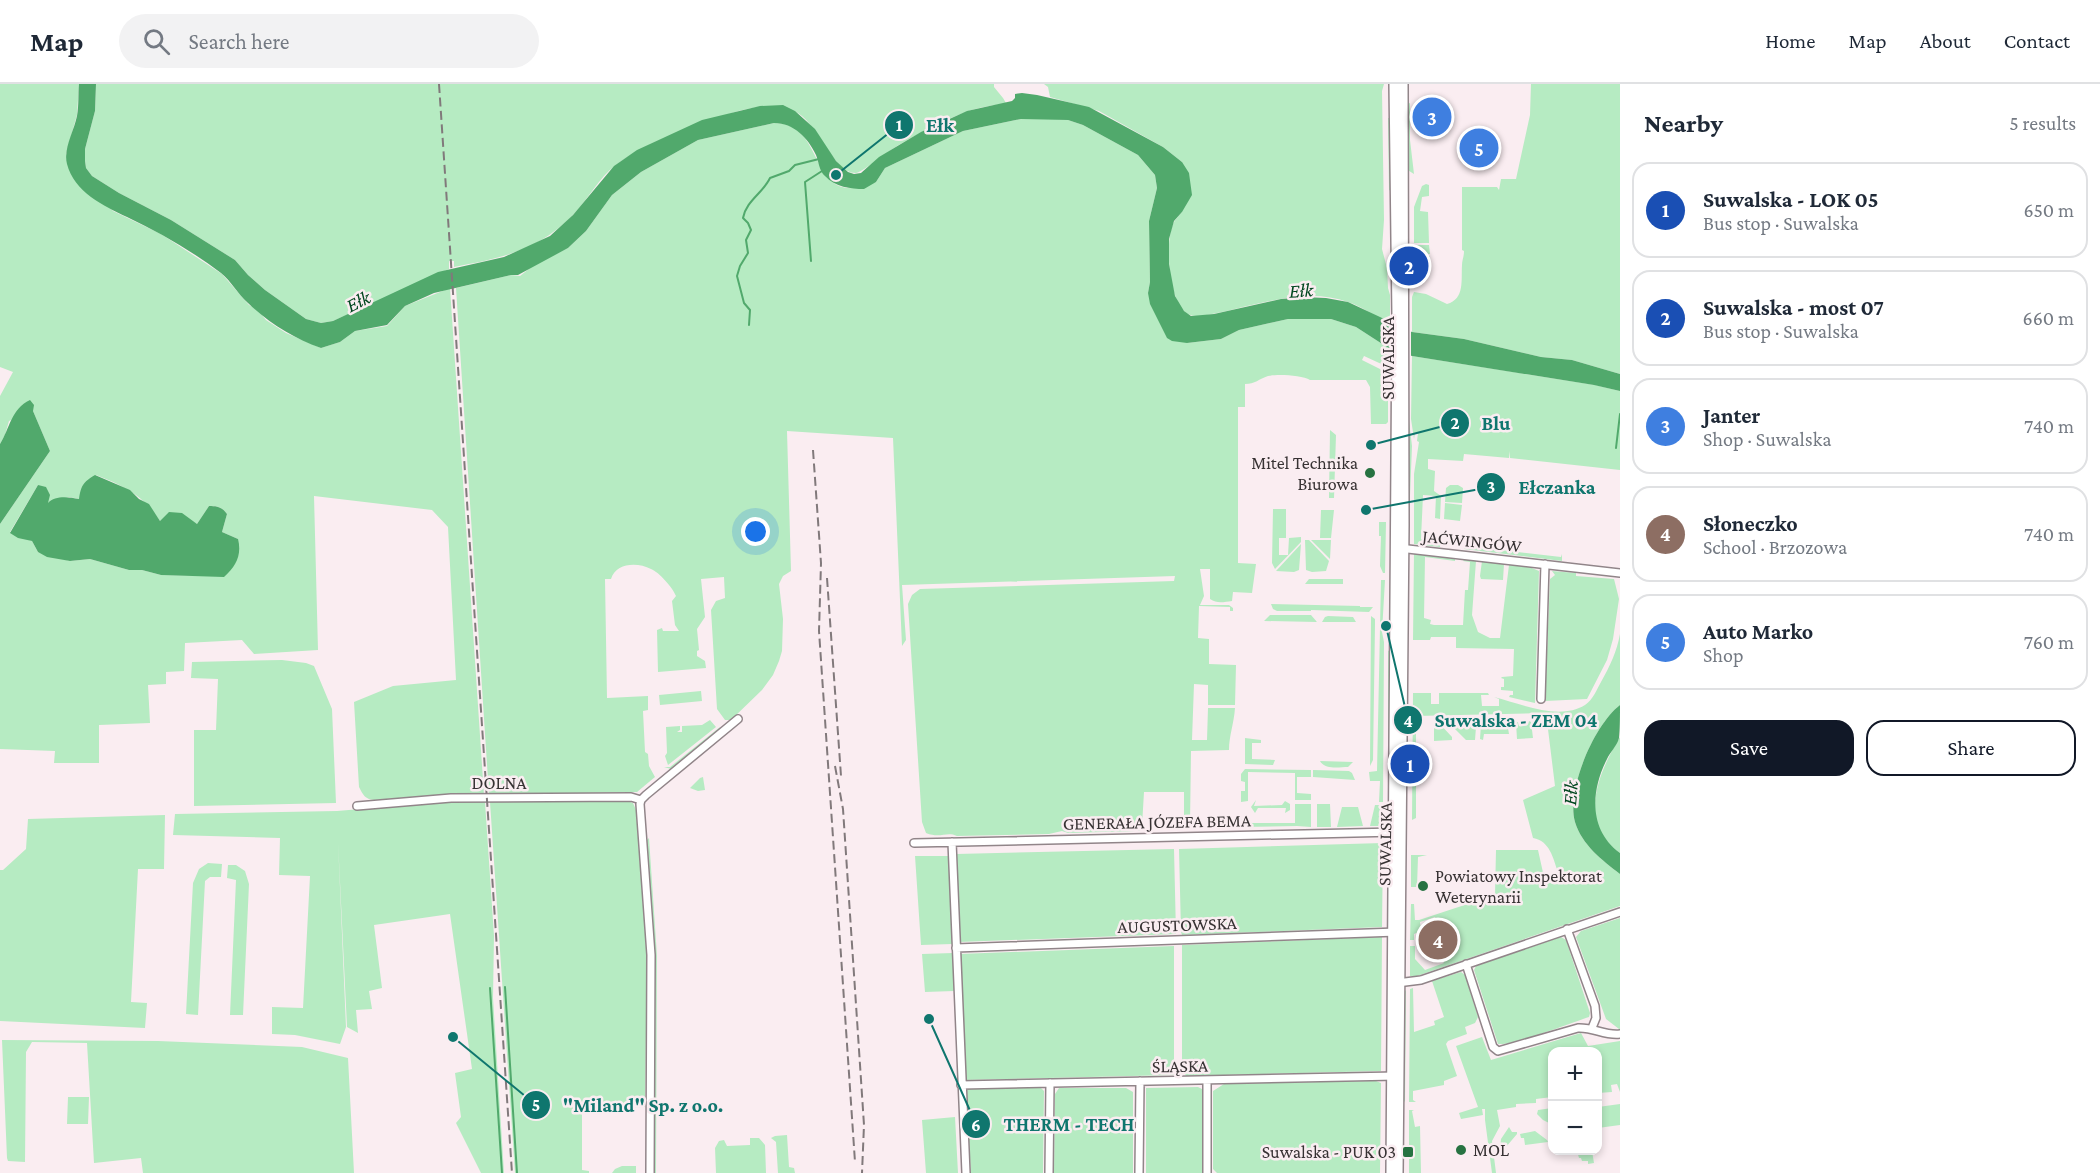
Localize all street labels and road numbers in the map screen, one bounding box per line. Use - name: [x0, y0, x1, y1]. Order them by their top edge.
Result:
- street label: SUWALSKA: [1378, 315, 1398, 400]
- street label: JAĆWINGÓW: [1419, 526, 1523, 556]
- street label: DOLNA: [471, 773, 527, 793]
- street label: SUWALSKA: [1374, 801, 1396, 886]
- street label: GENERAŁA JÓZEFA BEMA: [1063, 810, 1252, 834]
- street label: AUGUSTOWSKA: [1117, 913, 1238, 937]
- street label: ŚLĄSKA: [1152, 1055, 1209, 1076]

